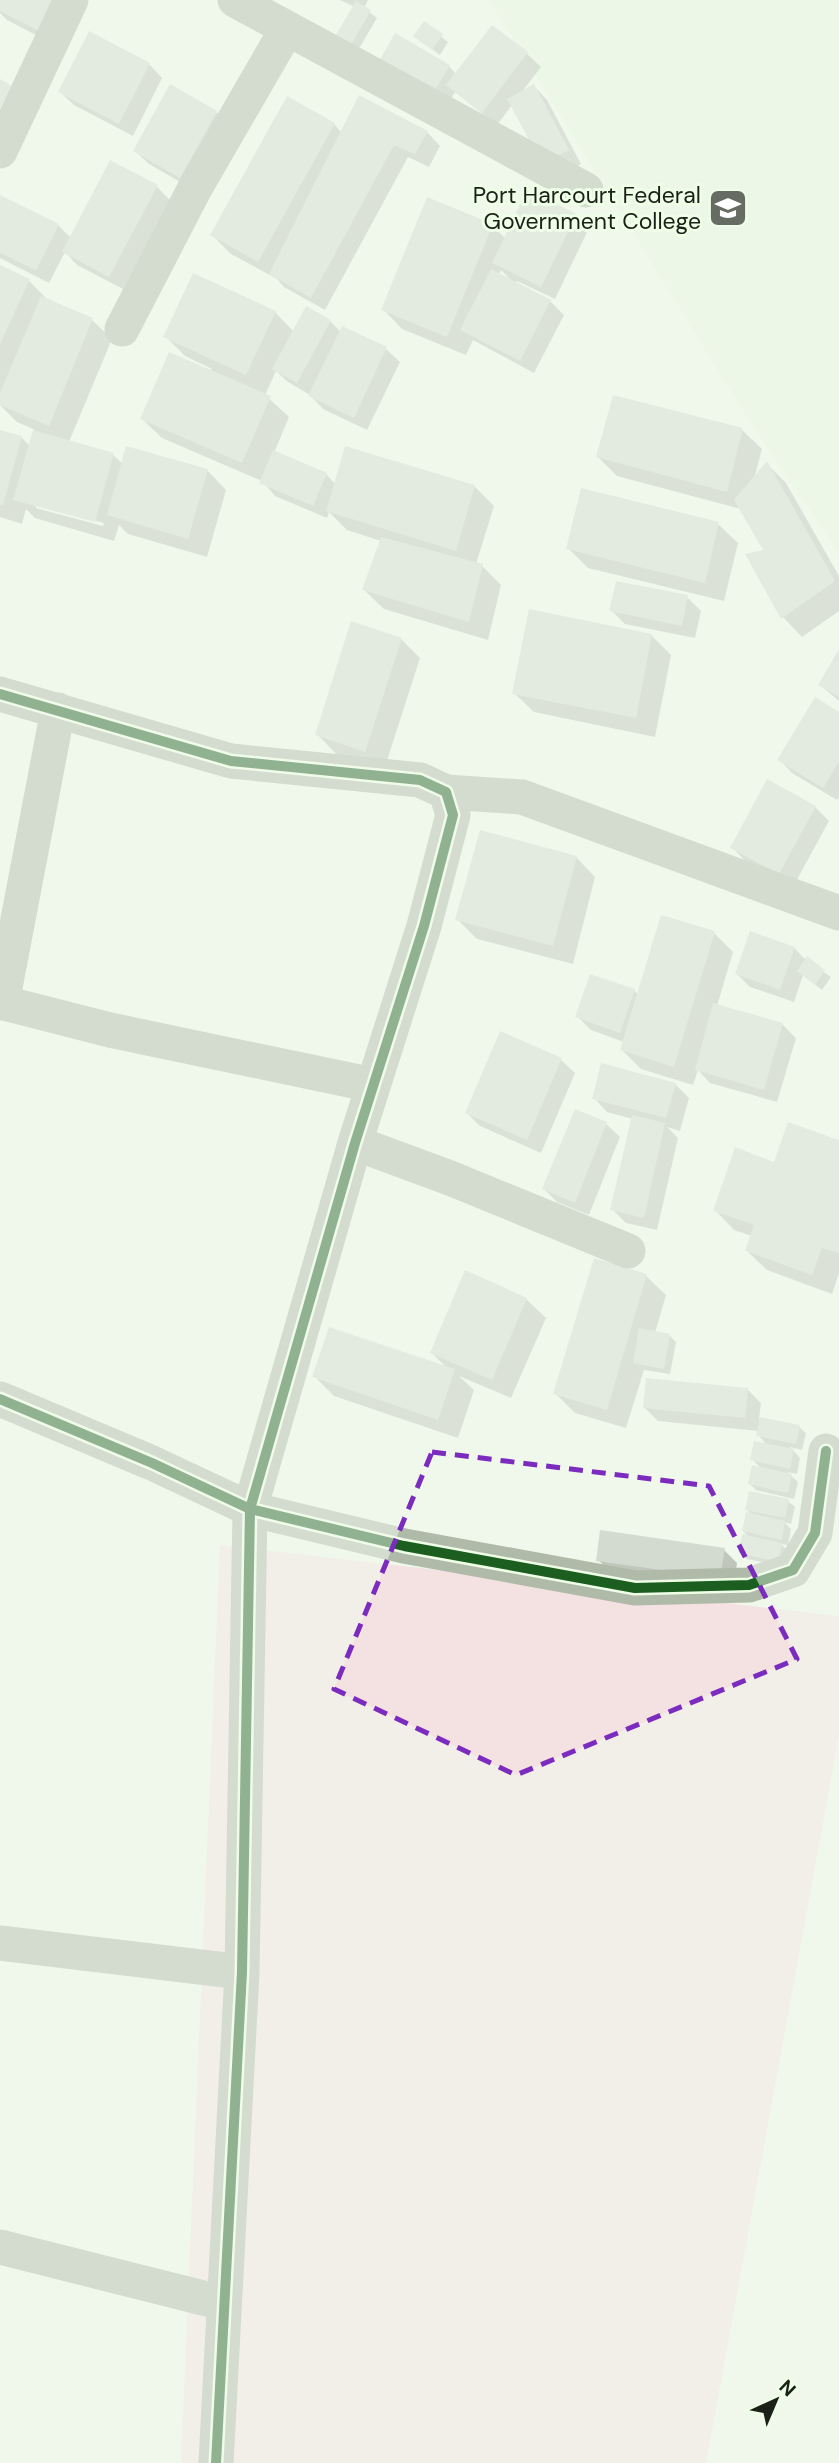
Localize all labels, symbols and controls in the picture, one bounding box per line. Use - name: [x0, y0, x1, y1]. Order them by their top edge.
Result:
- place label: Port Harcourt Federal Government College: [473, 180, 701, 236]
- school or university icon: Port Harcourt Federal Government College: [707, 187, 749, 229]
- north arrow: [741, 2365, 811, 2435]
- text: N: [774, 2374, 801, 2402]

